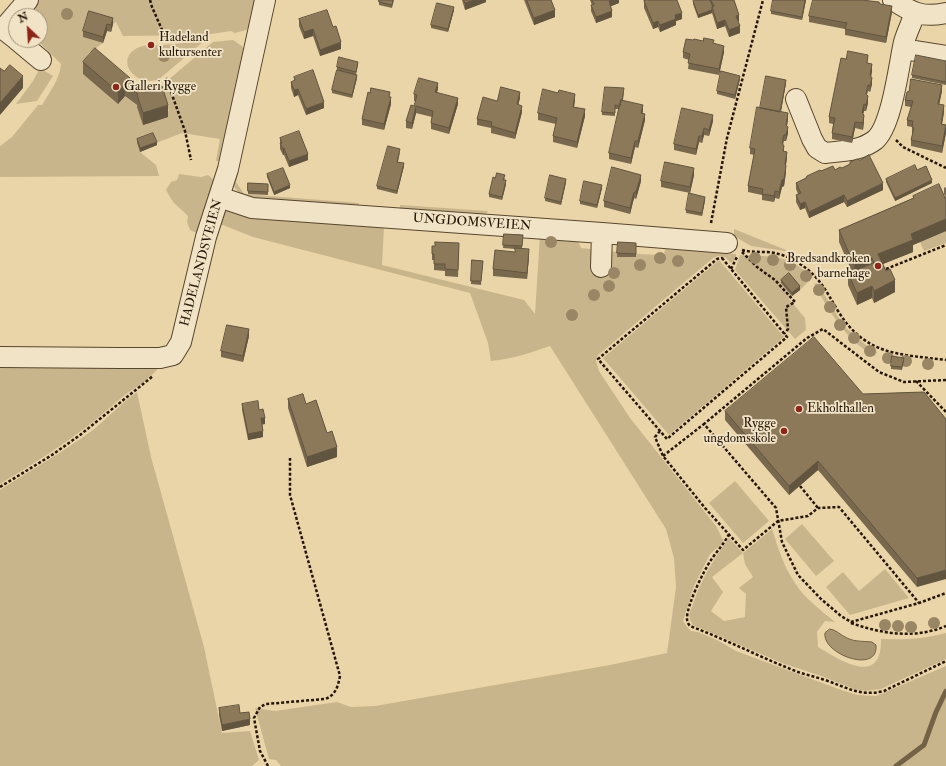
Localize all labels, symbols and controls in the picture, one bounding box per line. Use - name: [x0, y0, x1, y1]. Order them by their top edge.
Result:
- north arrow: [8, 8, 48, 48]
- text: N: [16, 10, 30, 26]
- place label: Hadeland kultursenter: [159, 30, 222, 61]
- marker: Hadeland kultursenter: [146, 40, 156, 50]
- place label: Galleri Rygge: [124, 79, 196, 95]
- marker: Galleri Rygge: [111, 82, 121, 92]
- street label: HADELANDSVEIEN: [178, 198, 226, 328]
- street label: UNGDOMSVEIEN: [412, 211, 532, 235]
- place label: Bredsandkroken barnehage: [787, 251, 870, 282]
- marker: Bredsandkroken barnehage: [873, 261, 883, 271]
- place label: Ekholthallen: [807, 401, 874, 417]
- marker: Ekholthallen: [794, 404, 804, 414]
- place label: Rygge ungdomsskole: [704, 416, 776, 447]
- marker: Rygge ungdomsskole: [779, 426, 789, 436]

